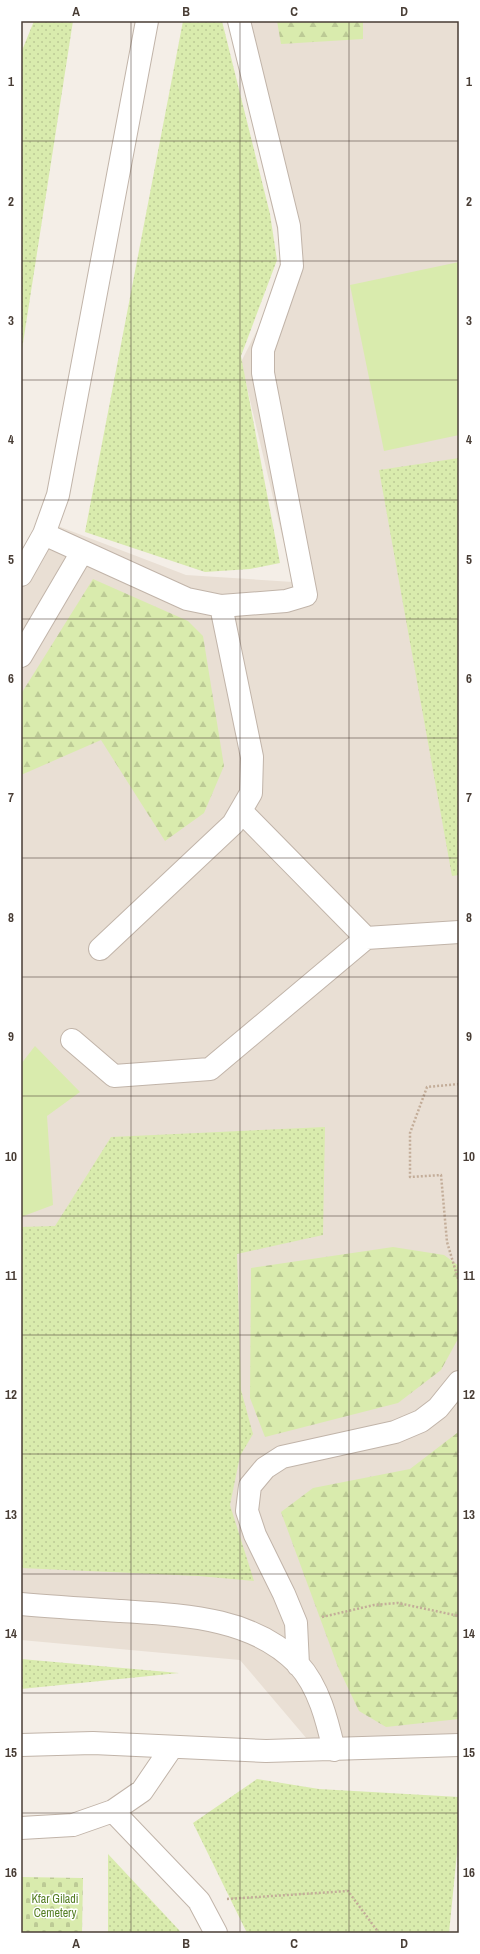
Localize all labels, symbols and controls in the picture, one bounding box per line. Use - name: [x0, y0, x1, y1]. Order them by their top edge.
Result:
- text: A: [72, 3, 80, 20]
- text: B: [182, 3, 190, 20]
- text: C: [290, 3, 298, 20]
- text: D: [400, 3, 408, 20]
- text: 1: [8, 73, 14, 90]
- text: 1: [466, 73, 472, 90]
- text: 2: [8, 193, 14, 210]
- text: 2: [466, 193, 472, 210]
- text: 3: [8, 312, 14, 329]
- text: 3: [466, 312, 472, 329]
- text: 4: [8, 431, 14, 448]
- text: 4: [466, 431, 472, 448]
- text: 5: [8, 551, 14, 568]
- text: 5: [466, 551, 472, 568]
- text: 6: [8, 670, 14, 687]
- text: 6: [466, 670, 472, 687]
- text: 7: [8, 789, 14, 806]
- text: 7: [466, 789, 472, 806]
- text: 8: [8, 909, 14, 926]
- text: 8: [466, 909, 472, 926]
- text: 9: [8, 1028, 14, 1045]
- text: 9: [466, 1028, 472, 1045]
- text: 10: [5, 1148, 17, 1165]
- text: 10: [463, 1148, 475, 1165]
- text: 11: [5, 1267, 17, 1284]
- text: 11: [463, 1267, 475, 1284]
- text: 12: [5, 1386, 17, 1403]
- text: 12: [463, 1386, 475, 1403]
- text: 13: [5, 1506, 17, 1523]
- text: 13: [463, 1506, 475, 1523]
- text: 14: [5, 1625, 17, 1642]
- text: 14: [463, 1625, 475, 1642]
- text: 15: [5, 1744, 17, 1761]
- text: 15: [463, 1744, 475, 1761]
- text: 16: [5, 1864, 17, 1881]
- text: 16: [463, 1864, 475, 1881]
- park label: Kfar Giladi Cemetery: [31, 1891, 79, 1921]
- text: A: [72, 1935, 80, 1952]
- text: B: [182, 1935, 190, 1952]
- text: C: [290, 1935, 298, 1952]
- text: D: [400, 1935, 408, 1952]

